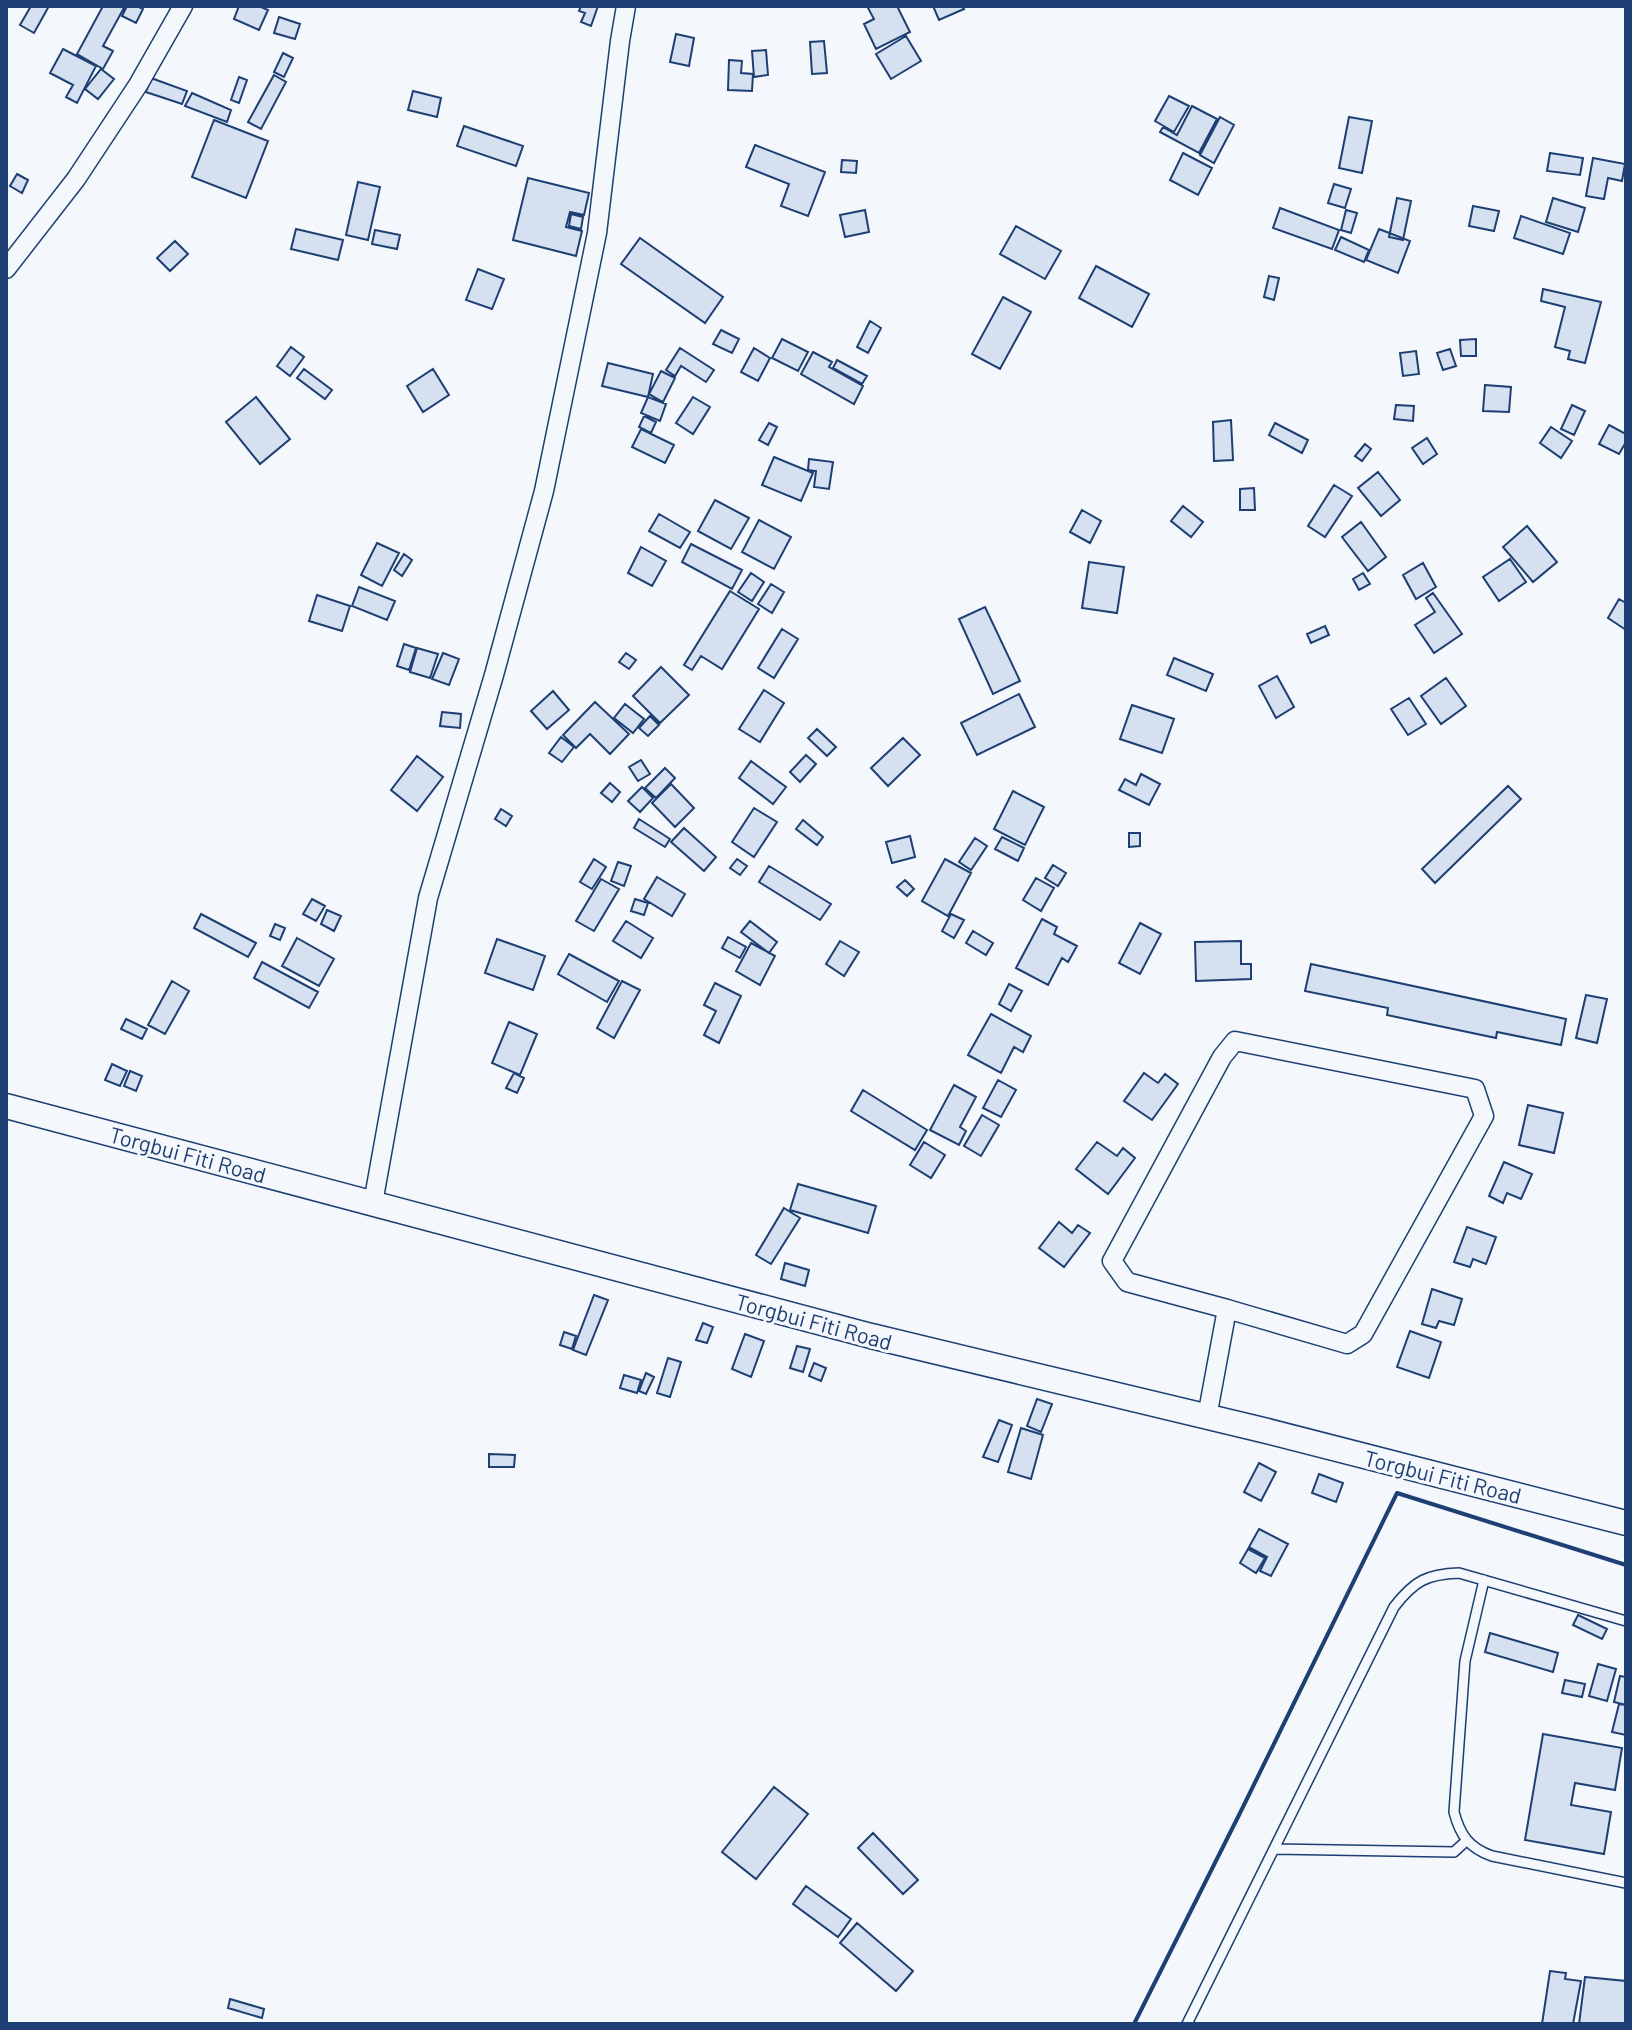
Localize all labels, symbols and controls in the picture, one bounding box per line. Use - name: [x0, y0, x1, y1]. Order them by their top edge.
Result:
- street label: Torgbui Fiti Road: [107, 1121, 269, 1187]
- street label: Torgbui Fiti Road: [733, 1288, 895, 1354]
- street label: Torgbui Fiti Road: [1362, 1444, 1524, 1508]

